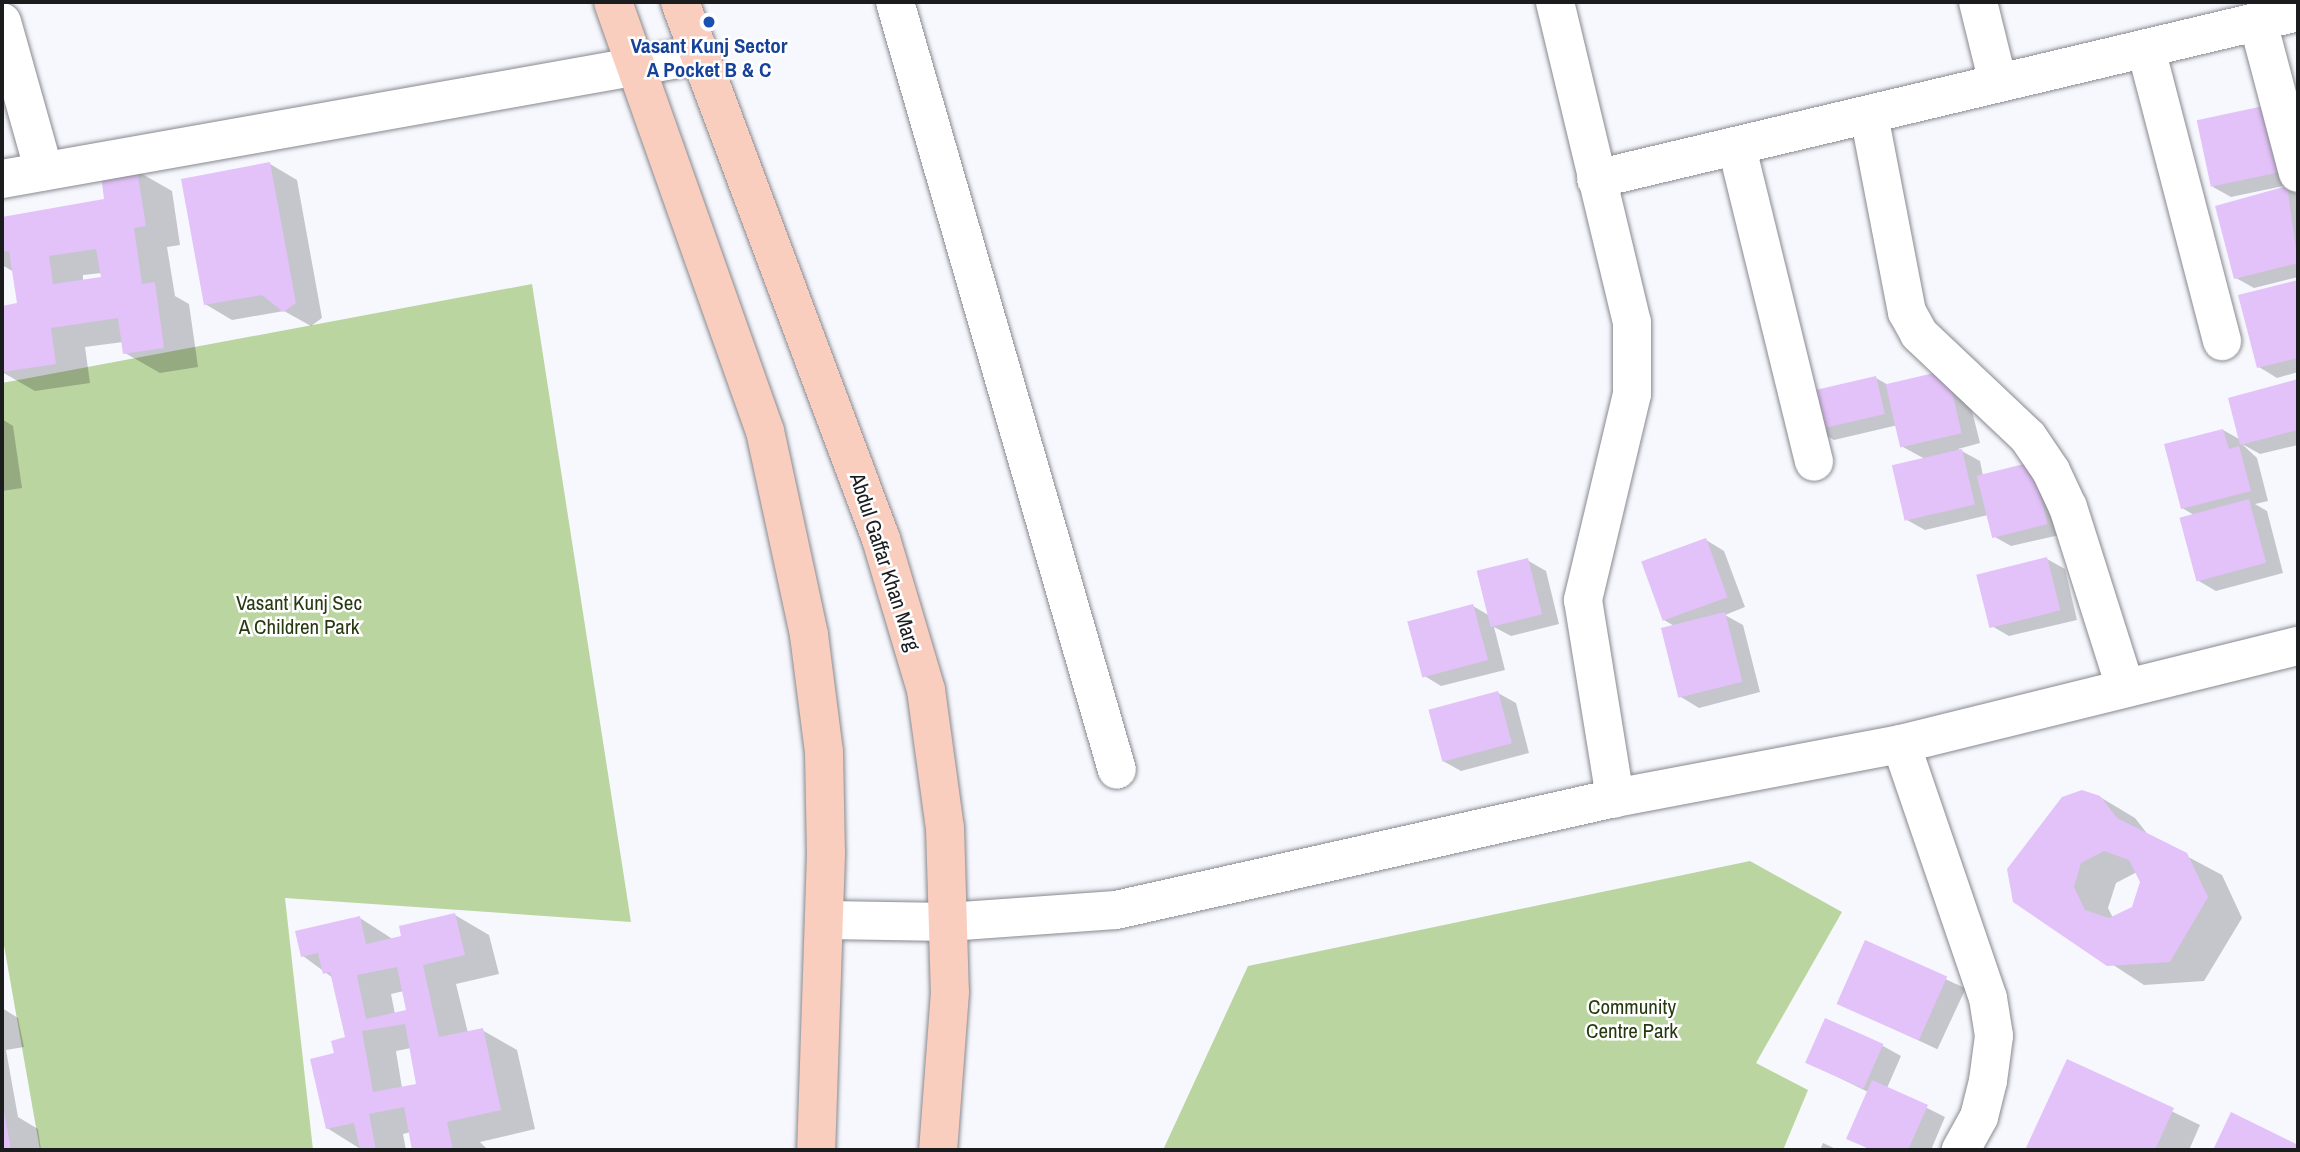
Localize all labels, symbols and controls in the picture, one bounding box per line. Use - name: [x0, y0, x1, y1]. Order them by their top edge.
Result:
- marker: Vasant Kunj Sector A Pocket B & C: [701, 14, 717, 30]
- place label: Vasant Kunj Sector A Pocket B & C: [631, 33, 787, 83]
- street label: Abdul Gaffar Khan Marg: [844, 470, 926, 654]
- park label: Vasant Kunj Sec A Children Park: [236, 590, 362, 640]
- park label: Community Centre Park: [1586, 994, 1678, 1044]

